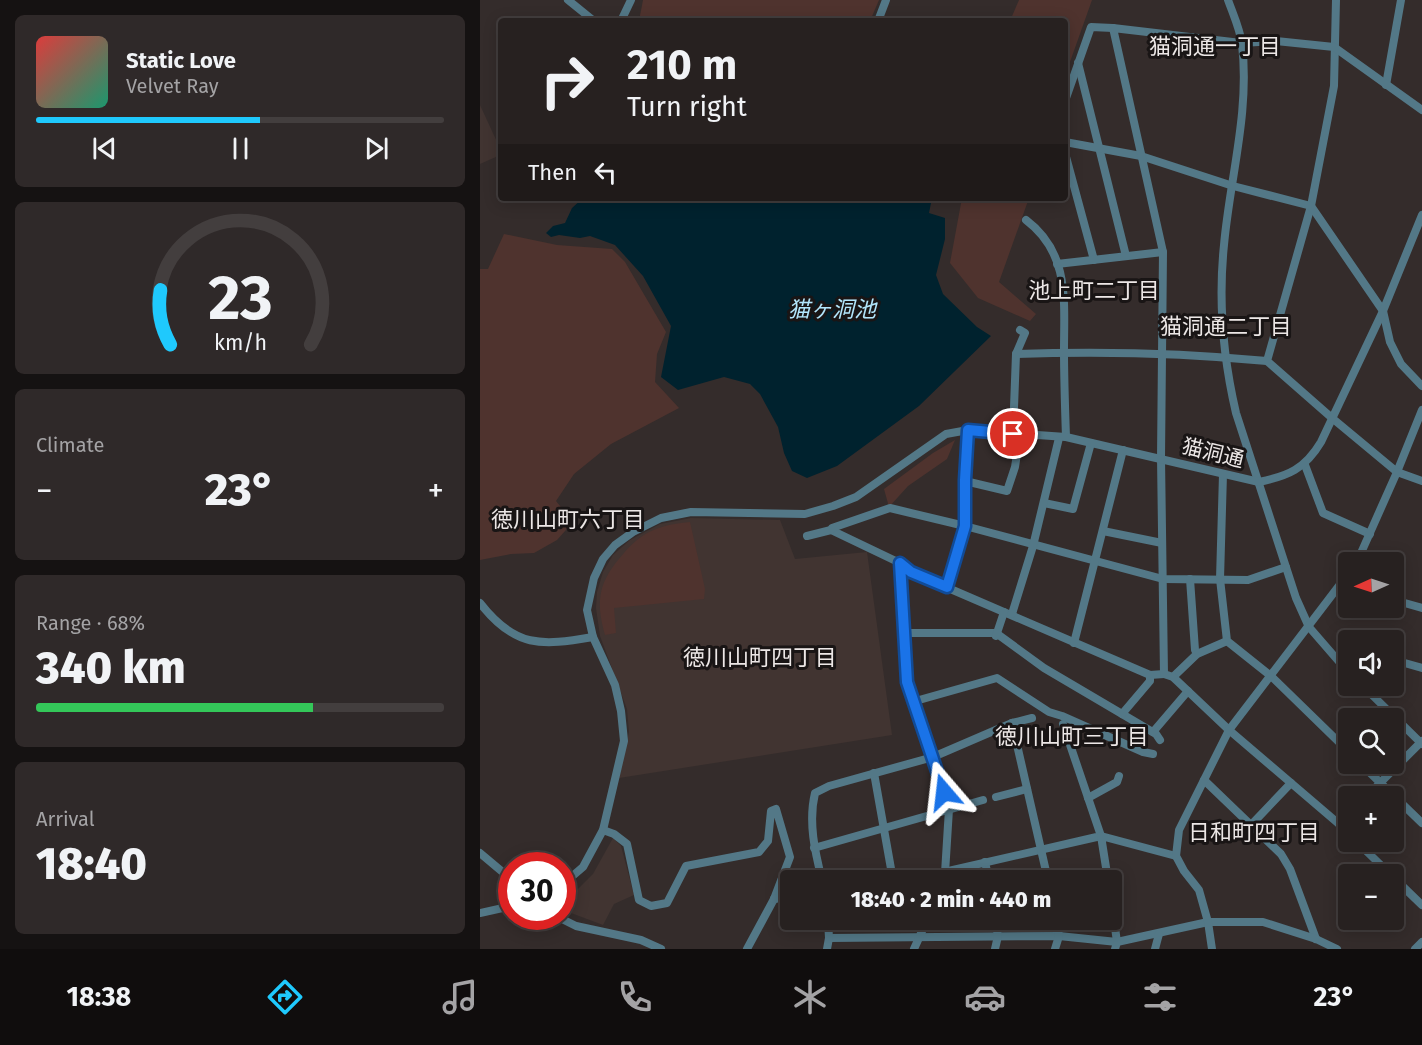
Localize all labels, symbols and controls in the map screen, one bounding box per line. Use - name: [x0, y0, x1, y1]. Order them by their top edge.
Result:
- district label: 猫洞通一丁目: [1149, 33, 1281, 60]
- text: 210 m: [627, 40, 737, 90]
- icon: right: [528, 42, 606, 120]
- text: Static Love: [126, 47, 236, 74]
- text: Velvet Ray: [126, 74, 219, 98]
- text: Turn right: [627, 91, 747, 123]
- icon: previous: [88, 132, 121, 165]
- icon: pause: [224, 132, 257, 165]
- icon: next: [360, 132, 393, 165]
- icon: left: [589, 156, 622, 189]
- text: Then: [528, 159, 577, 186]
- text: 23: [208, 261, 272, 336]
- district label: 池上町二丁目: [1028, 277, 1160, 304]
- water label: 猫ヶ洞池: [788, 296, 878, 323]
- district label: 猫洞通二丁目: [1160, 313, 1292, 340]
- text: km/h: [213, 330, 267, 356]
- pin: [987, 408, 1038, 459]
- icon: arrive: [996, 417, 1029, 450]
- text: Climate: [36, 433, 104, 457]
- street label: 猫洞通: [1179, 433, 1247, 473]
- text: 23°: [205, 463, 275, 517]
- text: −: [36, 471, 53, 511]
- text: +: [428, 471, 444, 511]
- district label: 徳川山町六丁目: [491, 506, 645, 533]
- north arrow: [1338, 552, 1404, 618]
- map controls: [1338, 552, 1404, 930]
- text: Range · 68%: [36, 611, 145, 635]
- button: sound: [1338, 630, 1404, 696]
- text: 340 km: [36, 641, 186, 695]
- district label: 徳川山町四丁目: [683, 644, 837, 671]
- button: search: [1338, 708, 1404, 774]
- district label: 徳川山町三丁目: [995, 723, 1149, 750]
- position arrow: [912, 760, 976, 824]
- button: +: [1338, 786, 1404, 852]
- text: Arrival: [36, 807, 95, 831]
- district label: 日和町四丁目: [1188, 819, 1320, 846]
- text: 18:40: [36, 837, 147, 891]
- speed limit sign: 30: [498, 852, 576, 930]
- button: −: [1338, 864, 1404, 930]
- text: 18:40 · 2 min · 440 m: [851, 886, 1051, 913]
- icon: directions: [264, 976, 306, 1018]
- icon: music: [439, 976, 481, 1018]
- icon: phone: [614, 976, 656, 1018]
- icon: climate: [789, 976, 831, 1018]
- icon: car: [964, 976, 1006, 1018]
- icon: filters: [1139, 976, 1181, 1018]
- text: 18:38: [66, 981, 131, 1013]
- text: 23°: [1314, 981, 1355, 1013]

